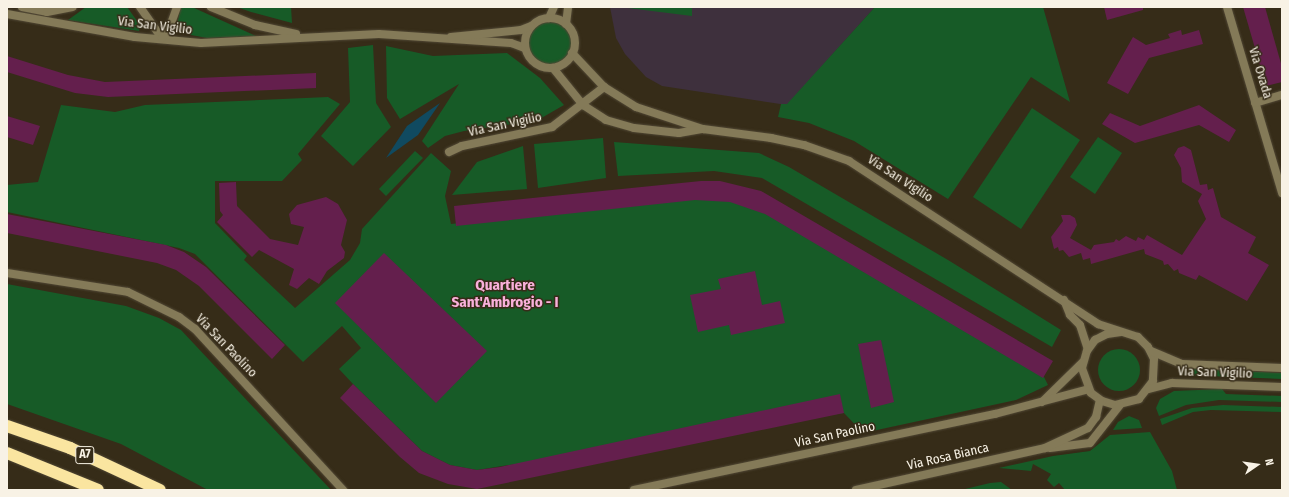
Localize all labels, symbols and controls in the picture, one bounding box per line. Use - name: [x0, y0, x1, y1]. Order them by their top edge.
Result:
- street label: Via San Vigilio: [117, 14, 193, 38]
- street label: Via Ovada: [1245, 45, 1275, 101]
- street label: Via San Vigilio: [467, 110, 543, 140]
- street label: Via San Vigilio: [864, 152, 936, 206]
- district label: Quartiere Sant'Ambrogio - I: [451, 276, 559, 311]
- street label: Via San Paolino: [192, 311, 260, 381]
- street label: Via San Vigilio: [1177, 364, 1253, 382]
- street label: Via San Paolino: [793, 419, 877, 451]
- street label: Via Rosa Bianca: [906, 440, 990, 474]
- road number: A7: [75, 445, 95, 465]
- north arrow: [1237, 445, 1277, 485]
- text: N: [1262, 458, 1276, 467]

